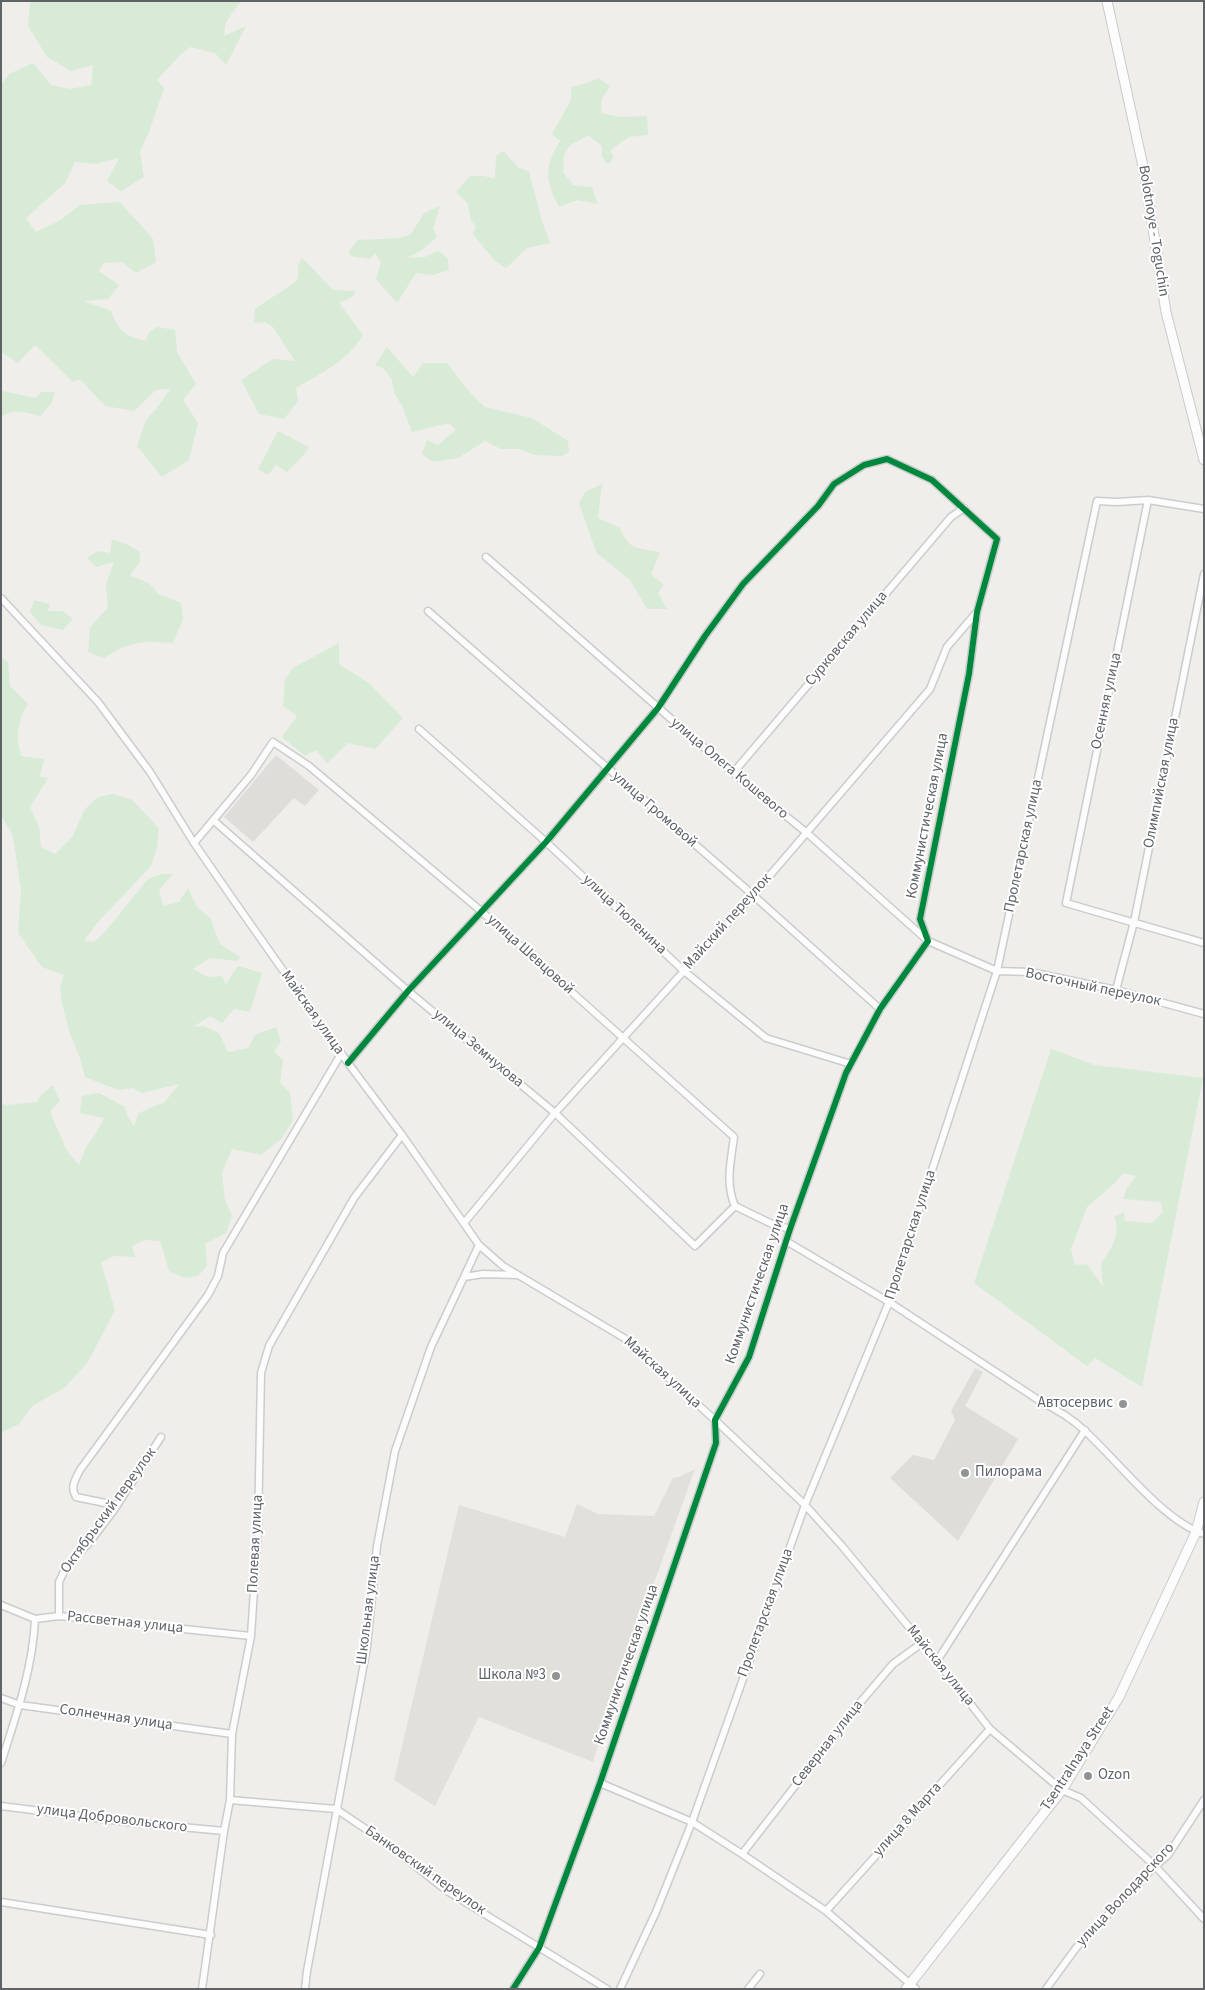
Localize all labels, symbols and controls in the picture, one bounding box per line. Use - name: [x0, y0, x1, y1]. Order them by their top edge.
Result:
- street label: Bolotnoye - Toguchin: [1134, 164, 1172, 298]
- street label: Сурковская улица: [802, 588, 892, 690]
- street label: Осенняя улица: [1088, 651, 1126, 751]
- street label: улица Олега Кошевого: [666, 714, 792, 824]
- street label: Олимпийская улица: [1141, 716, 1183, 850]
- street label: Коммунистическая улица: [903, 732, 953, 900]
- street label: улица Громовой: [608, 768, 700, 852]
- street label: Пролетарская улица: [1001, 778, 1047, 914]
- street label: Майский переулок: [680, 870, 776, 974]
- street label: улица Тюленина: [578, 871, 670, 959]
- street label: улица Шевцовой: [483, 911, 577, 999]
- street label: Восточный переулок: [1024, 965, 1162, 1011]
- street label: Майская улица: [276, 967, 348, 1059]
- street label: улица Земнухова: [429, 1006, 527, 1092]
- street label: Пролетарская улица: [881, 1168, 941, 1302]
- street label: Коммунистическая улица: [722, 1201, 794, 1367]
- street label: Майская улица: [619, 1333, 705, 1413]
- place label: Автосервис: [1038, 1395, 1113, 1413]
- marker: Автосервис: [1117, 1398, 1129, 1410]
- street label: Октябрьский переулок: [57, 1445, 161, 1577]
- place label: Пилорама: [975, 1464, 1042, 1482]
- marker: Пилорама: [959, 1467, 971, 1479]
- street label: Полевая улица: [244, 1494, 268, 1594]
- street label: Пролетарская улица: [734, 1546, 798, 1680]
- street label: Школьная улица: [353, 1554, 385, 1666]
- street label: Коммунистическая улица: [591, 1582, 663, 1748]
- street label: Рассветная улица: [66, 1608, 184, 1638]
- street label: Майская улица: [902, 1622, 978, 1710]
- place label: Школа №3: [478, 1667, 546, 1685]
- marker: Школа №3: [550, 1670, 562, 1682]
- street label: Северная улица: [788, 1697, 868, 1791]
- street label: Солнечная улица: [58, 1701, 174, 1735]
- street label: Tsentralnaya Street: [1038, 1703, 1118, 1815]
- place label: Ozon: [1098, 1767, 1130, 1785]
- marker: Ozon: [1082, 1770, 1094, 1782]
- street label: улица 8 Марта: [870, 1779, 946, 1861]
- street label: улица Добровольского: [36, 1801, 188, 1837]
- street label: Банковский переулок: [361, 1822, 489, 1920]
- street label: улица Володарского: [1073, 1839, 1179, 1951]

